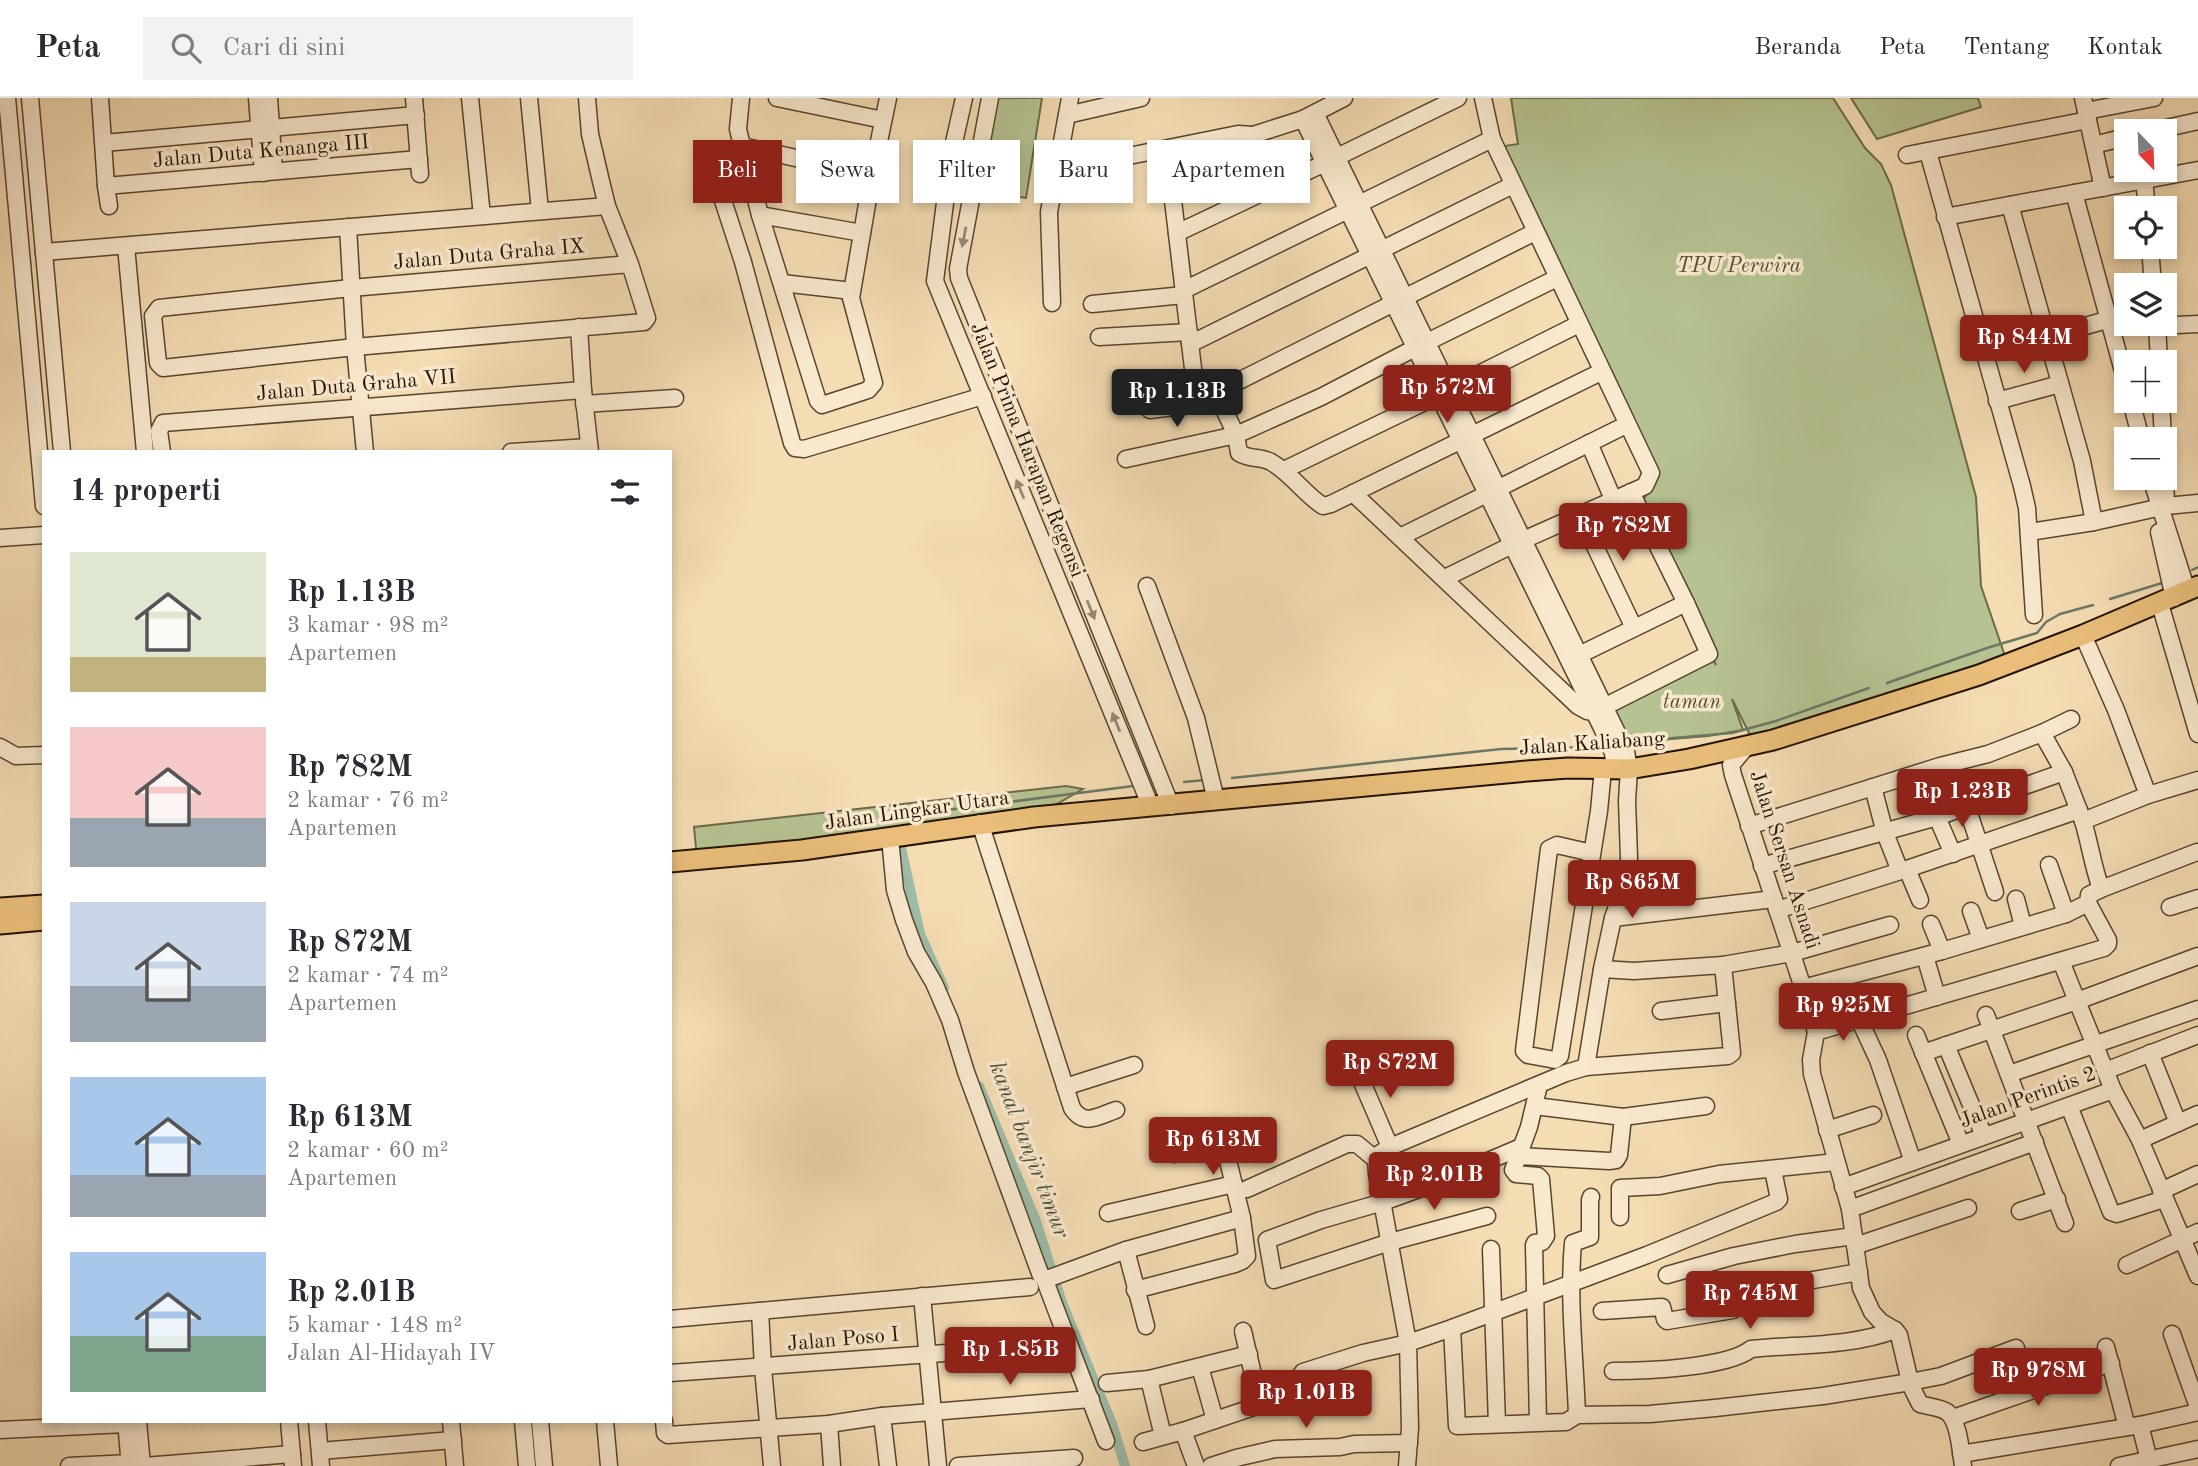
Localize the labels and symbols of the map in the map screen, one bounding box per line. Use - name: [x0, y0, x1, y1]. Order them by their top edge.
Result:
- north arrow: [2114, 119, 2177, 182]
- street label: Jalan Duta Kenanga III: [152, 132, 370, 172]
- one-way arrow: [958, 226, 969, 248]
- street label: Jalan Duta Graha IX: [392, 236, 586, 274]
- park label: TPU Perwira: [1677, 256, 1801, 277]
- pin: Rp 844M: [1959, 316, 2089, 375]
- street label: Jalan Prima Harapan Regensi: [966, 320, 1088, 580]
- pin: Rp 572M: [1382, 366, 1512, 425]
- street label: Jalan Duta Graha VII: [255, 367, 457, 405]
- pin: Rp 1.13B: [1105, 370, 1249, 429]
- one-way arrow: [1015, 478, 1026, 499]
- pin: Rp 782M: [1558, 504, 1688, 563]
- one-way arrow: [1086, 600, 1097, 621]
- park label: taman: [1663, 692, 1721, 713]
- one-way arrow: [1110, 712, 1122, 732]
- street label: Jalan Kaliabang: [1518, 728, 1667, 760]
- street label: Jalan Sersan Asnadi: [1745, 768, 1823, 952]
- pin: Rp 1.23B: [1890, 770, 2034, 829]
- street label: Jalan Lingkar Utara: [823, 788, 1011, 834]
- pin: Rp 865M: [1567, 860, 1697, 920]
- pin: Rp 925M: [1778, 984, 1908, 1043]
- pin: Rp 872M: [1325, 1040, 1455, 1100]
- water label: kanal banjir timur: [984, 1059, 1074, 1243]
- street label: Jalan Perintis 2: [1957, 1064, 2099, 1132]
- pin: Rp 613M: [1148, 1118, 1278, 1177]
- pin: Rp 2.01B: [1362, 1152, 1506, 1212]
- pin: Rp 745M: [1685, 1272, 1815, 1331]
- street label: Jalan Poso I: [786, 1325, 900, 1355]
- pin: Rp 1.85B: [938, 1328, 1082, 1387]
- pin: Rp 978M: [1973, 1348, 2103, 1408]
- pin: Rp 1.01B: [1234, 1370, 1378, 1430]

